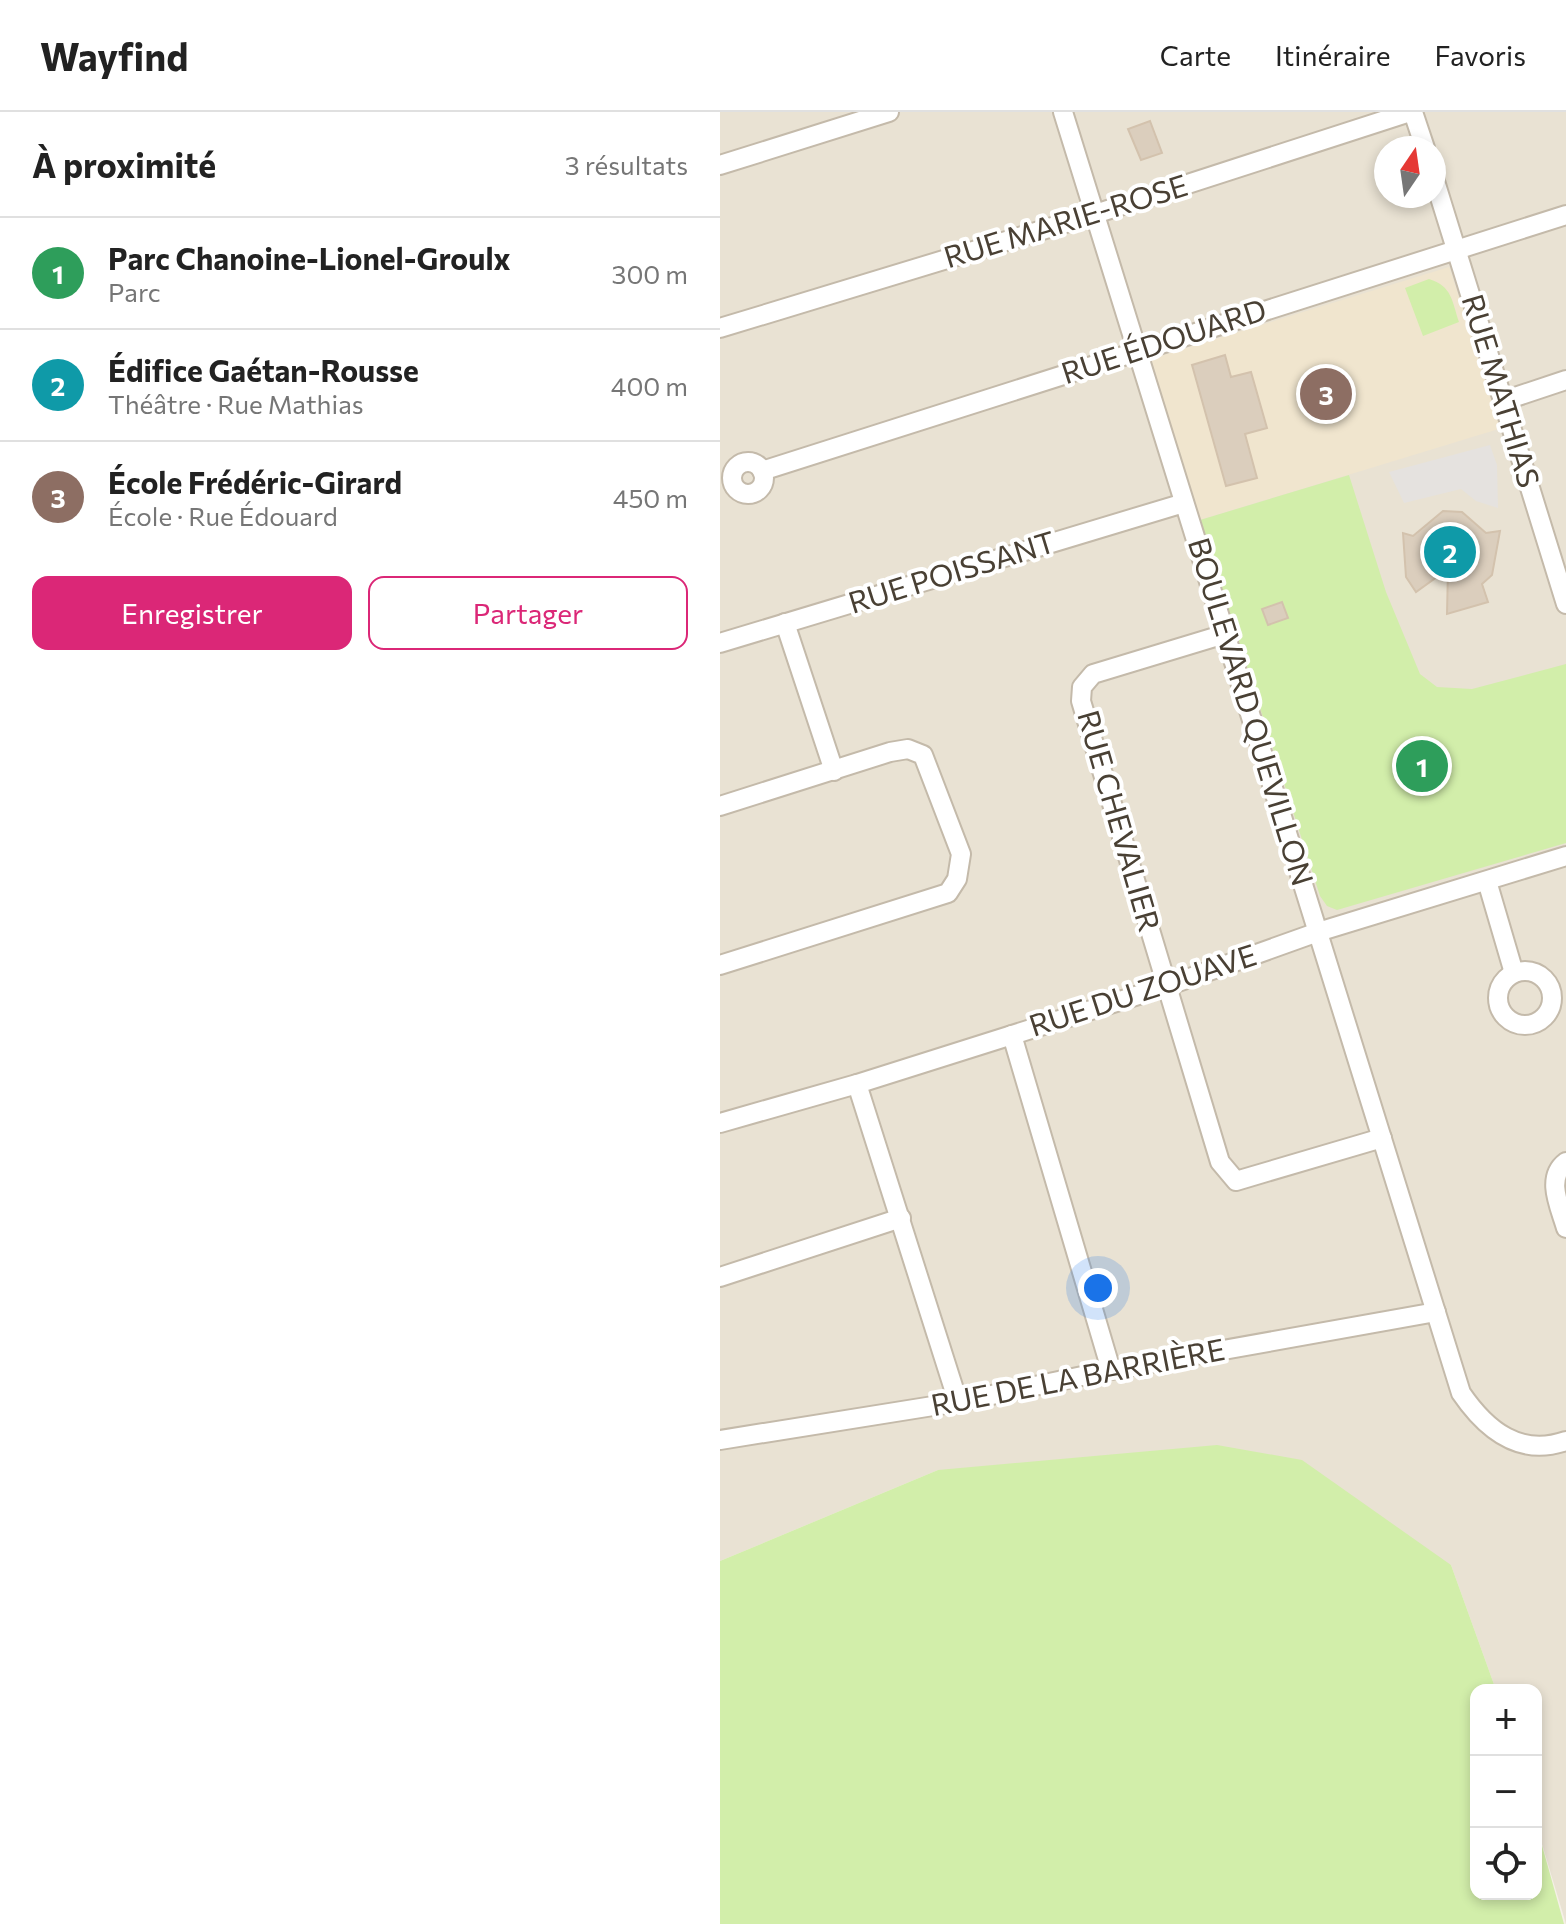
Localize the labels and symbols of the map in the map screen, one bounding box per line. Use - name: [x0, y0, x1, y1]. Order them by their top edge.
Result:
- north arrow: [1374, 136, 1446, 208]
- street label: RUE MARIE-ROSE: [939, 165, 1192, 274]
- street label: RUE ÉDOUARD: [1056, 289, 1270, 390]
- street label: RUE MATHIAS: [1455, 289, 1549, 491]
- pin: 3: [1300, 364, 1352, 424]
- street label: RUE POISSANT: [843, 522, 1059, 620]
- pin: 2: [1424, 522, 1476, 582]
- street label: BOULEVARD QUEVILLON: [1182, 533, 1323, 890]
- street label: RUE CHEVALIER: [1071, 705, 1170, 935]
- pin: 1: [1396, 736, 1448, 796]
- street label: RUE DU ZOUAVE: [1024, 934, 1261, 1043]
- your location: [1078, 1268, 1118, 1308]
- street label: RUE DE LA BARRIÈRE: [927, 1329, 1228, 1422]

